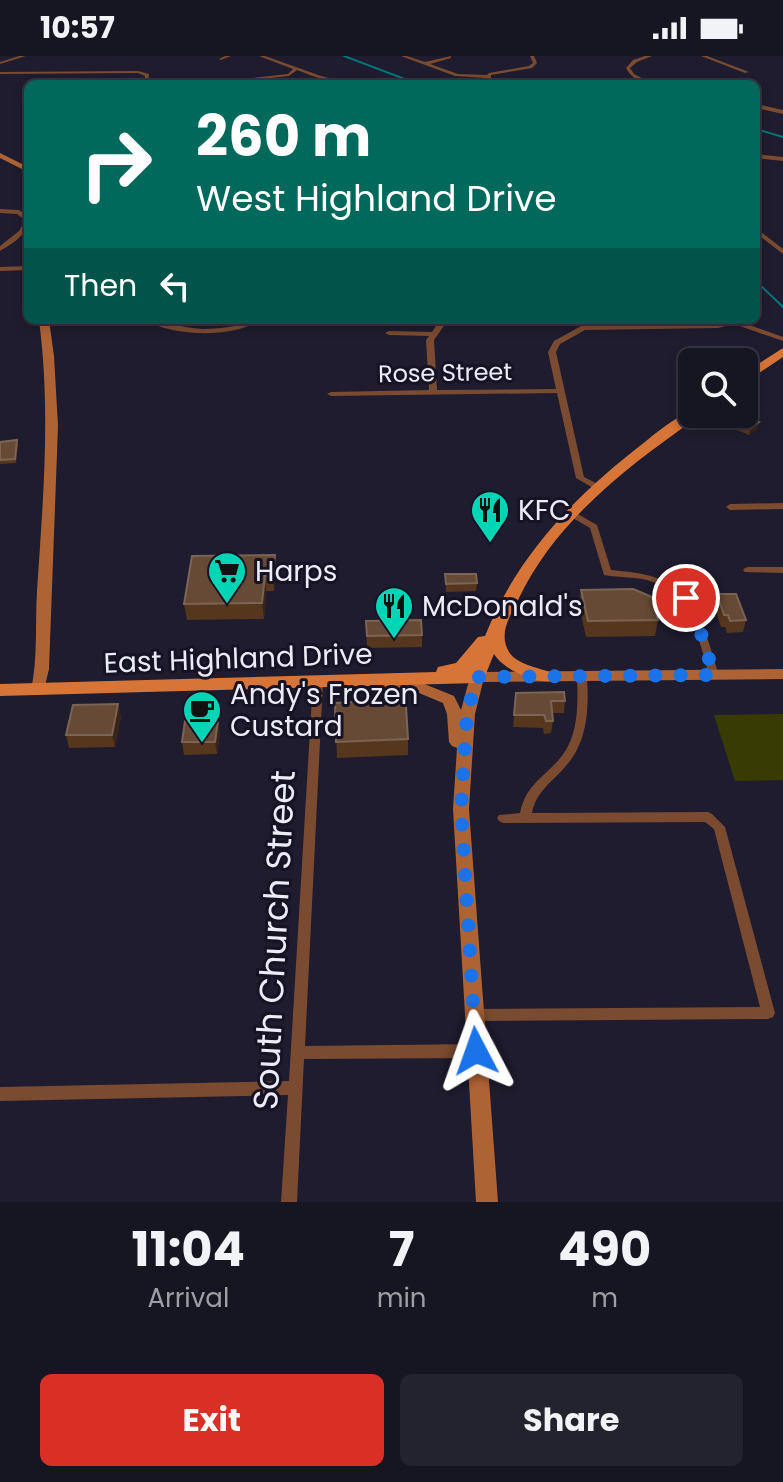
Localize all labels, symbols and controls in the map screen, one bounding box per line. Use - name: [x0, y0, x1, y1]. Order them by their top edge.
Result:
- text: 10:57: [40, 6, 115, 49]
- text: 260 m: [196, 97, 371, 176]
- icon: right: [64, 112, 168, 216]
- text: West Highland Drive: [196, 173, 557, 224]
- text: Then: [64, 264, 137, 307]
- icon: left: [153, 264, 197, 308]
- map controls: [678, 348, 758, 428]
- button: search: [678, 348, 758, 428]
- street label: Rose Street: [378, 355, 512, 390]
- restaurant icon: KFC: [469, 489, 511, 544]
- place label: KFC: [518, 491, 571, 530]
- supermarket icon: Harps: [206, 550, 248, 605]
- place label: Harps: [255, 552, 337, 591]
- pin: [652, 564, 720, 632]
- icon: arrive: [664, 576, 708, 620]
- restaurant icon: McDonald's: [373, 585, 415, 640]
- place label: McDonald's: [422, 587, 583, 626]
- street label: East Highland Drive: [103, 634, 373, 683]
- place label: Andy's Frozen Custard: [230, 675, 419, 746]
- cafe icon: Andy's Frozen Custard: [181, 689, 223, 744]
- street label: South Church Street: [241, 769, 307, 1111]
- position arrow: [434, 1009, 518, 1093]
- text: 11:04: [132, 1216, 245, 1283]
- text: 7: [389, 1216, 414, 1283]
- text: 490: [558, 1216, 651, 1283]
- text: Arrival: [147, 1280, 229, 1316]
- text: min: [377, 1280, 427, 1316]
- text: m: [591, 1280, 618, 1316]
- button: Exit: [40, 1374, 384, 1466]
- button: Share: [400, 1374, 743, 1466]

